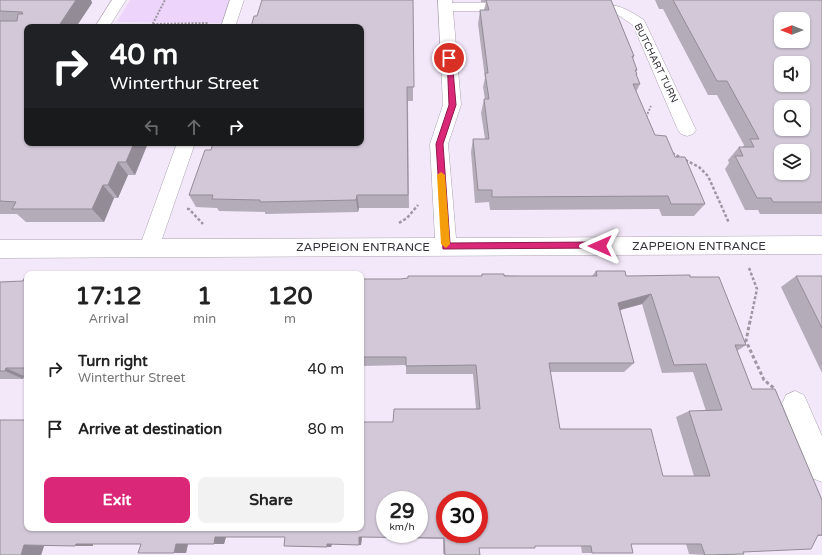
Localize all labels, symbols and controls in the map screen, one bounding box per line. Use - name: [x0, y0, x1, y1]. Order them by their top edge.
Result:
- north arrow: [774, 12, 810, 48]
- map controls: [774, 12, 810, 180]
- street label: BUTCHART TURN: [632, 21, 680, 105]
- text: 40 m: [110, 38, 178, 72]
- icon: right: [44, 40, 96, 92]
- pin: [432, 41, 466, 75]
- icon: arrive: [438, 47, 460, 69]
- button: sound: [774, 56, 810, 92]
- text: Winterthur Street: [110, 72, 259, 94]
- button: search: [774, 100, 810, 136]
- icon: left: [141, 116, 163, 138]
- icon: ahead: [183, 116, 205, 138]
- icon: right: [225, 116, 247, 138]
- button: layers: [774, 144, 810, 180]
- position arrow: [579, 225, 621, 267]
- street label: ZAPPEION ENTRANCE: [632, 239, 766, 253]
- street label: ZAPPEION ENTRANCE: [296, 240, 430, 254]
- text: 17:12: [75, 282, 142, 311]
- text: 1: [197, 282, 212, 311]
- text: 120: [267, 282, 313, 311]
- text: Arrival: [88, 311, 129, 327]
- text: min: [193, 311, 216, 327]
- text: m: [284, 311, 296, 327]
- text: Turn right: [78, 352, 148, 370]
- icon: right: [44, 358, 66, 380]
- text: 40 m: [307, 360, 344, 378]
- text: Winterthur Street: [78, 370, 185, 386]
- icon: arrive: [44, 418, 66, 440]
- text: Arrive at destination: [78, 420, 222, 438]
- text: 80 m: [307, 420, 344, 438]
- button: Exit: [44, 477, 190, 523]
- button: Share: [198, 477, 344, 523]
- speed limit sign: 30: [436, 491, 488, 543]
- text: 29: [389, 500, 415, 524]
- text: km/h: [389, 521, 415, 533]

